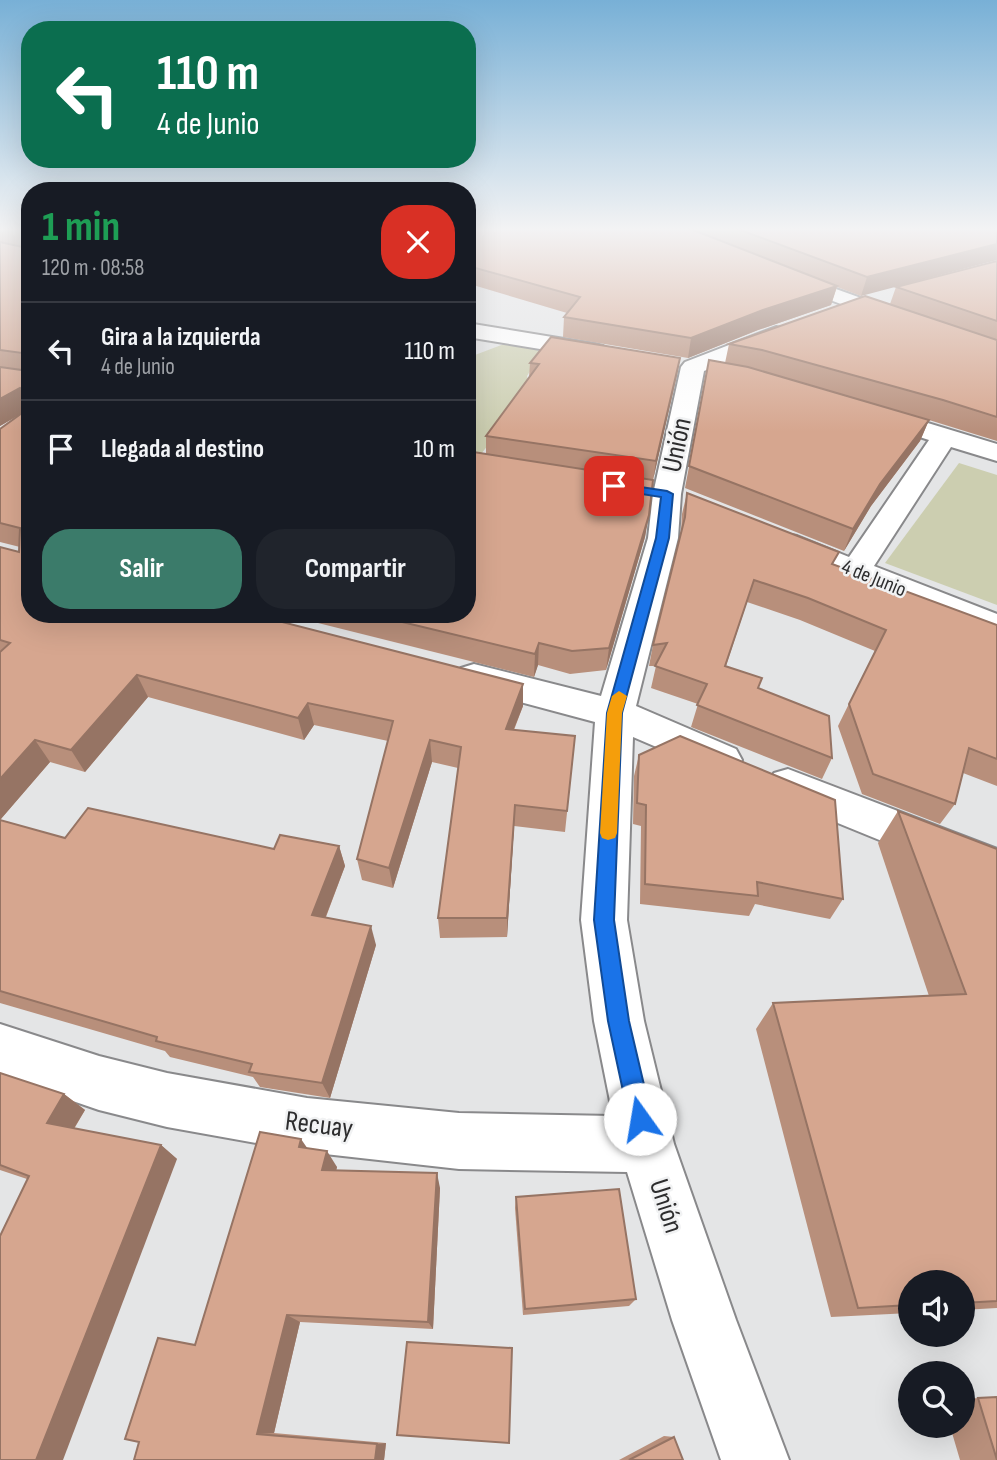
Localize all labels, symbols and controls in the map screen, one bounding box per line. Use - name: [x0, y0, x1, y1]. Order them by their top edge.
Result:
- text: 110 m: [157, 45, 259, 104]
- icon: left: [42, 49, 133, 140]
- text: 4 de Junio: [157, 105, 260, 144]
- text: 1 min: [42, 202, 120, 253]
- button: close: [381, 205, 455, 279]
- text: 120 m · 08:58: [42, 254, 144, 282]
- text: Gira a la izquierda: [101, 322, 261, 353]
- icon: left: [42, 332, 80, 370]
- text: 110 m: [404, 336, 455, 367]
- text: 4 de Junio: [101, 353, 175, 381]
- street label: Unión: [655, 415, 699, 475]
- icon: arrive: [42, 430, 80, 468]
- text: Llegada al destino: [101, 434, 264, 465]
- text: 10 m: [413, 434, 455, 465]
- pin: [584, 456, 644, 516]
- icon: arrive: [595, 467, 633, 505]
- button: Salir: [42, 529, 242, 609]
- button: Compartir: [256, 529, 455, 609]
- street label: 4 de Junio: [838, 554, 910, 602]
- position arrow: [603, 1082, 677, 1156]
- street label: Recuay: [283, 1104, 355, 1146]
- street label: Unión: [642, 1175, 690, 1237]
- map controls: [898, 1270, 975, 1438]
- button: sound: [898, 1270, 975, 1347]
- button: search: [898, 1361, 975, 1438]

